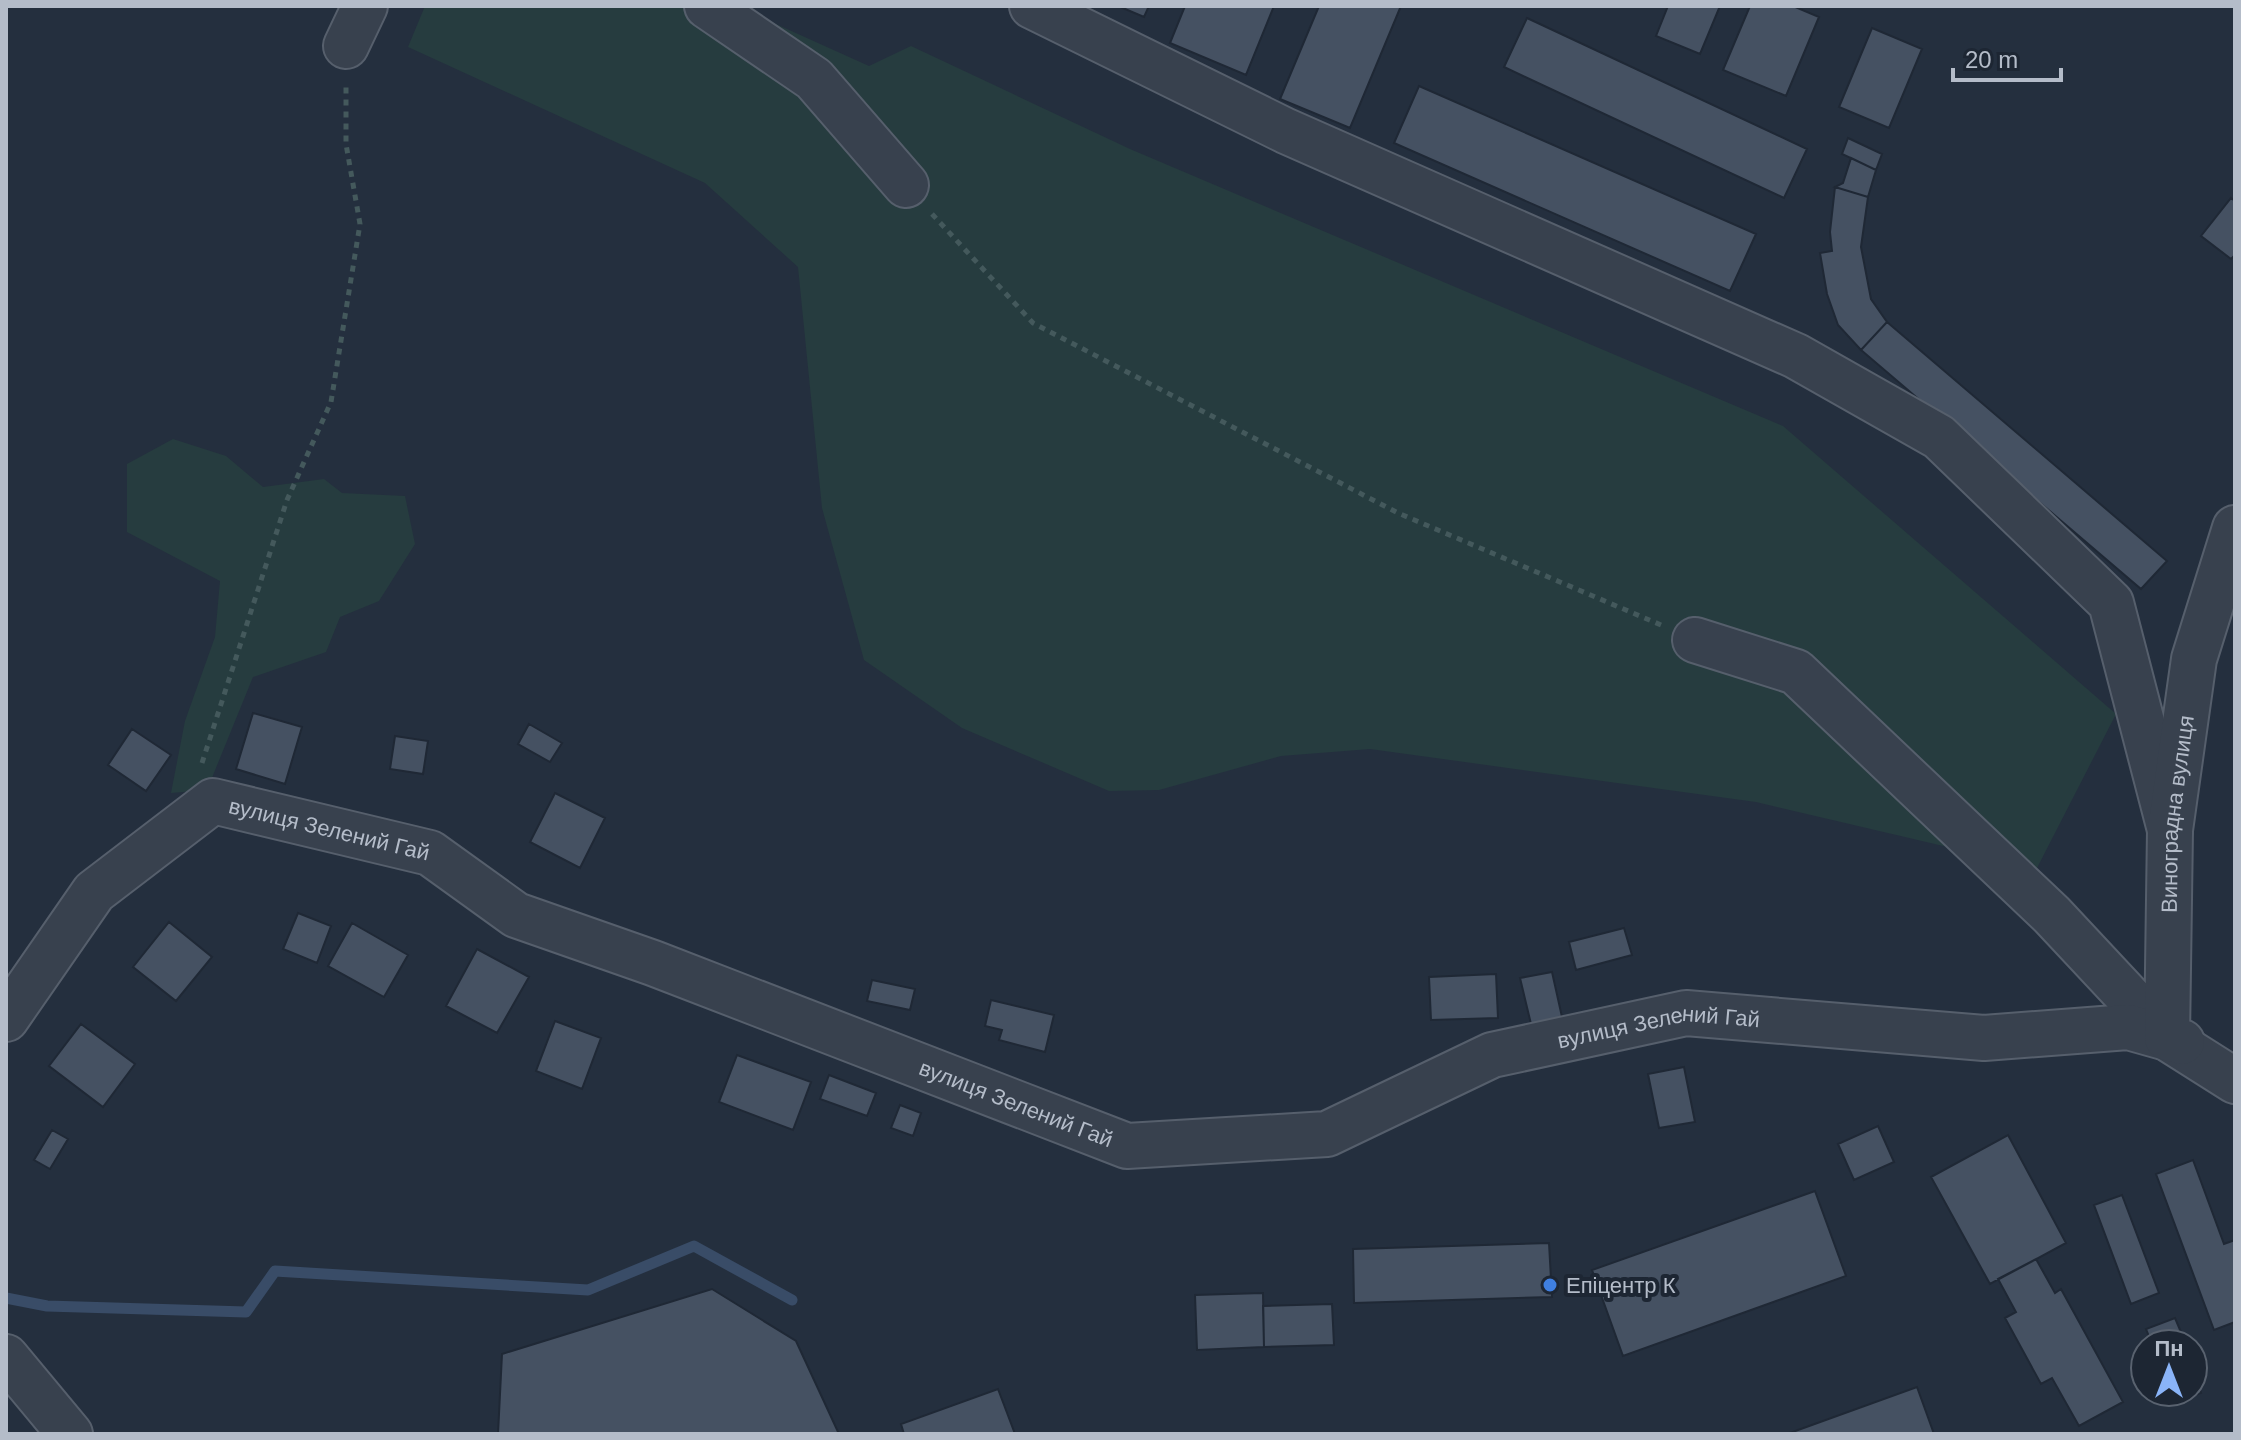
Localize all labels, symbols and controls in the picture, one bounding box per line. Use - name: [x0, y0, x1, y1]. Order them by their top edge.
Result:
- scale bar: [1953, 32, 2061, 82]
- text: 20 m: [1965, 46, 2018, 73]
- street label: Виноградна вулиця: [2157, 714, 2199, 913]
- street label: вулиця Зелений Гай: [226, 793, 432, 865]
- street label: вулиця Зелений Гай: [1555, 1001, 1761, 1053]
- street label: вулиця Зелений Гай: [916, 1055, 1116, 1152]
- place label: Епіцентр К: [1566, 1273, 1676, 1298]
- marker: Епіцентр К: [1541, 1276, 1559, 1294]
- north arrow: [2129, 1328, 2209, 1408]
- text: Пн: [2154, 1336, 2184, 1361]

